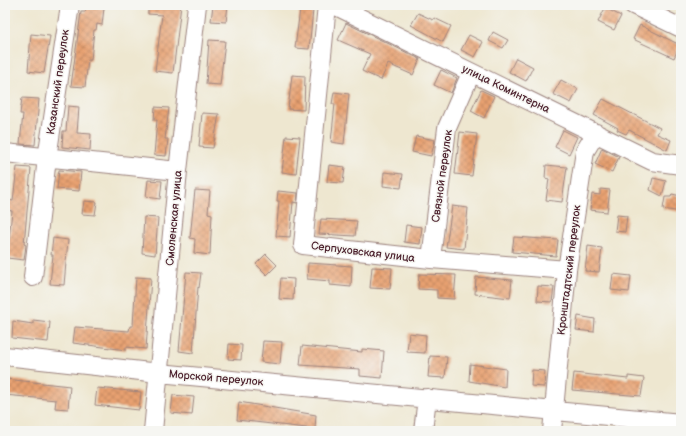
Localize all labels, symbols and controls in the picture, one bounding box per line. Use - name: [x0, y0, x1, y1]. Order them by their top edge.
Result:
- street label: Казанский переулок: [44, 28, 72, 135]
- street label: улица Коминтерна: [460, 62, 552, 116]
- street label: Связной переулок: [429, 129, 455, 223]
- street label: Смоленская улица: [163, 169, 185, 266]
- street label: Кронштадтский переулок: [555, 204, 583, 336]
- street label: Серпуховская улица: [310, 239, 416, 265]
- street label: Морской переулок: [168, 367, 264, 389]

